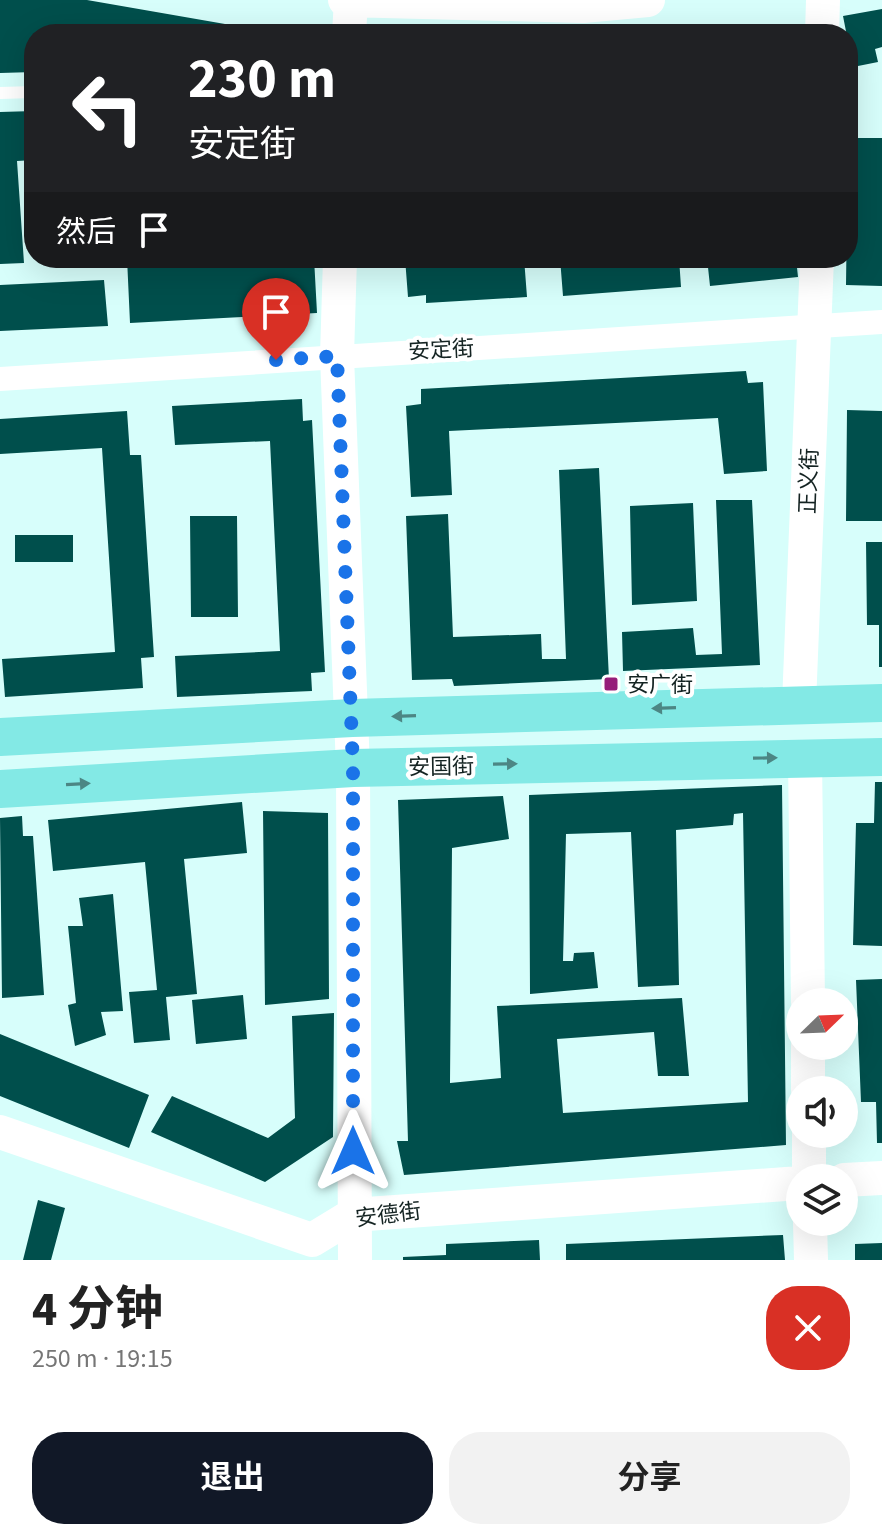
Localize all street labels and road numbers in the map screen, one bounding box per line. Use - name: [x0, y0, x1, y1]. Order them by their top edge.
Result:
- street label: 安定街: [407, 332, 475, 368]
- street label: 正义街: [792, 447, 826, 515]
- street label: 安国街: [408, 750, 474, 784]
- street label: 安德街: [353, 1195, 423, 1235]

